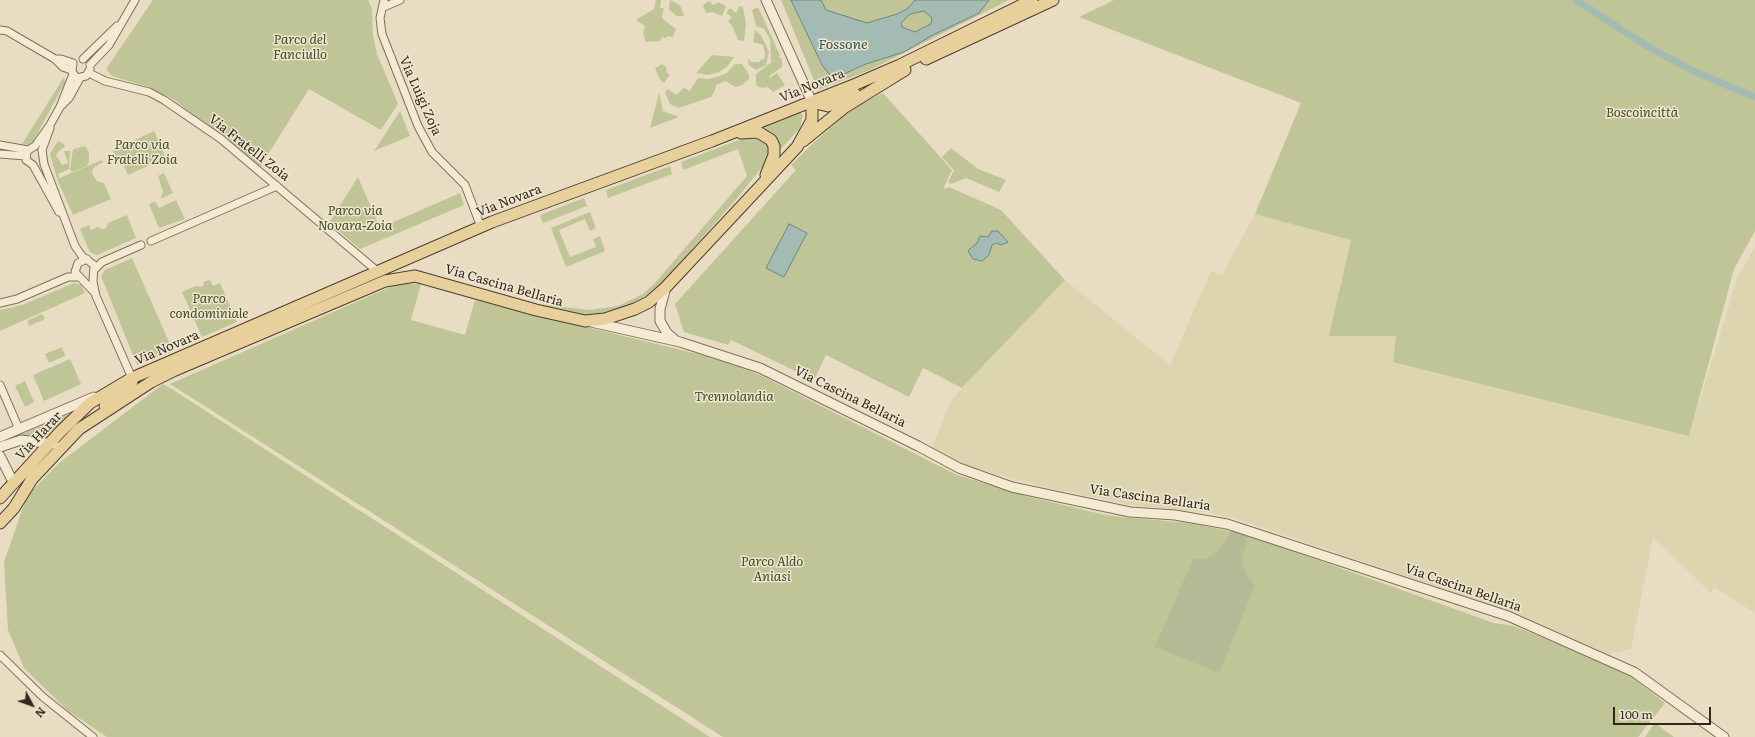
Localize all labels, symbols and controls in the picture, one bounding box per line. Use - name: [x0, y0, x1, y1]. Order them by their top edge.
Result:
- park label: Parco del Fanciullo: [273, 32, 327, 63]
- water label: Fossone: [818, 37, 868, 53]
- street label: Via Luigi Zoja: [396, 54, 444, 138]
- street label: Via Novara: [777, 66, 847, 106]
- park label: Boscoincittà: [1606, 105, 1678, 121]
- street label: Via Fratelli Zoia: [205, 111, 293, 185]
- park label: Parco via Fratelli Zoia: [107, 137, 177, 168]
- street label: Via Novara: [474, 181, 544, 221]
- park label: Parco via Novara-Zoia: [318, 203, 392, 234]
- street label: Via Cascina Bellaria: [443, 262, 565, 310]
- park label: Parco condominiale: [169, 291, 249, 322]
- street label: Via Novara: [132, 327, 202, 369]
- street label: Via Cascina Bellaria: [792, 363, 908, 431]
- park label: Trennolandia: [694, 389, 774, 405]
- street label: Via Harar: [13, 409, 65, 463]
- street label: Via Cascina Bellaria: [1088, 482, 1212, 514]
- park label: Parco Aldo Aniasi: [741, 554, 803, 585]
- street label: Via Cascina Bellaria: [1403, 561, 1523, 615]
- north arrow: [12, 685, 52, 725]
- scale bar: [1615, 699, 1713, 725]
- text: N: [32, 704, 50, 722]
- text: 100 m: [1620, 705, 1653, 723]

